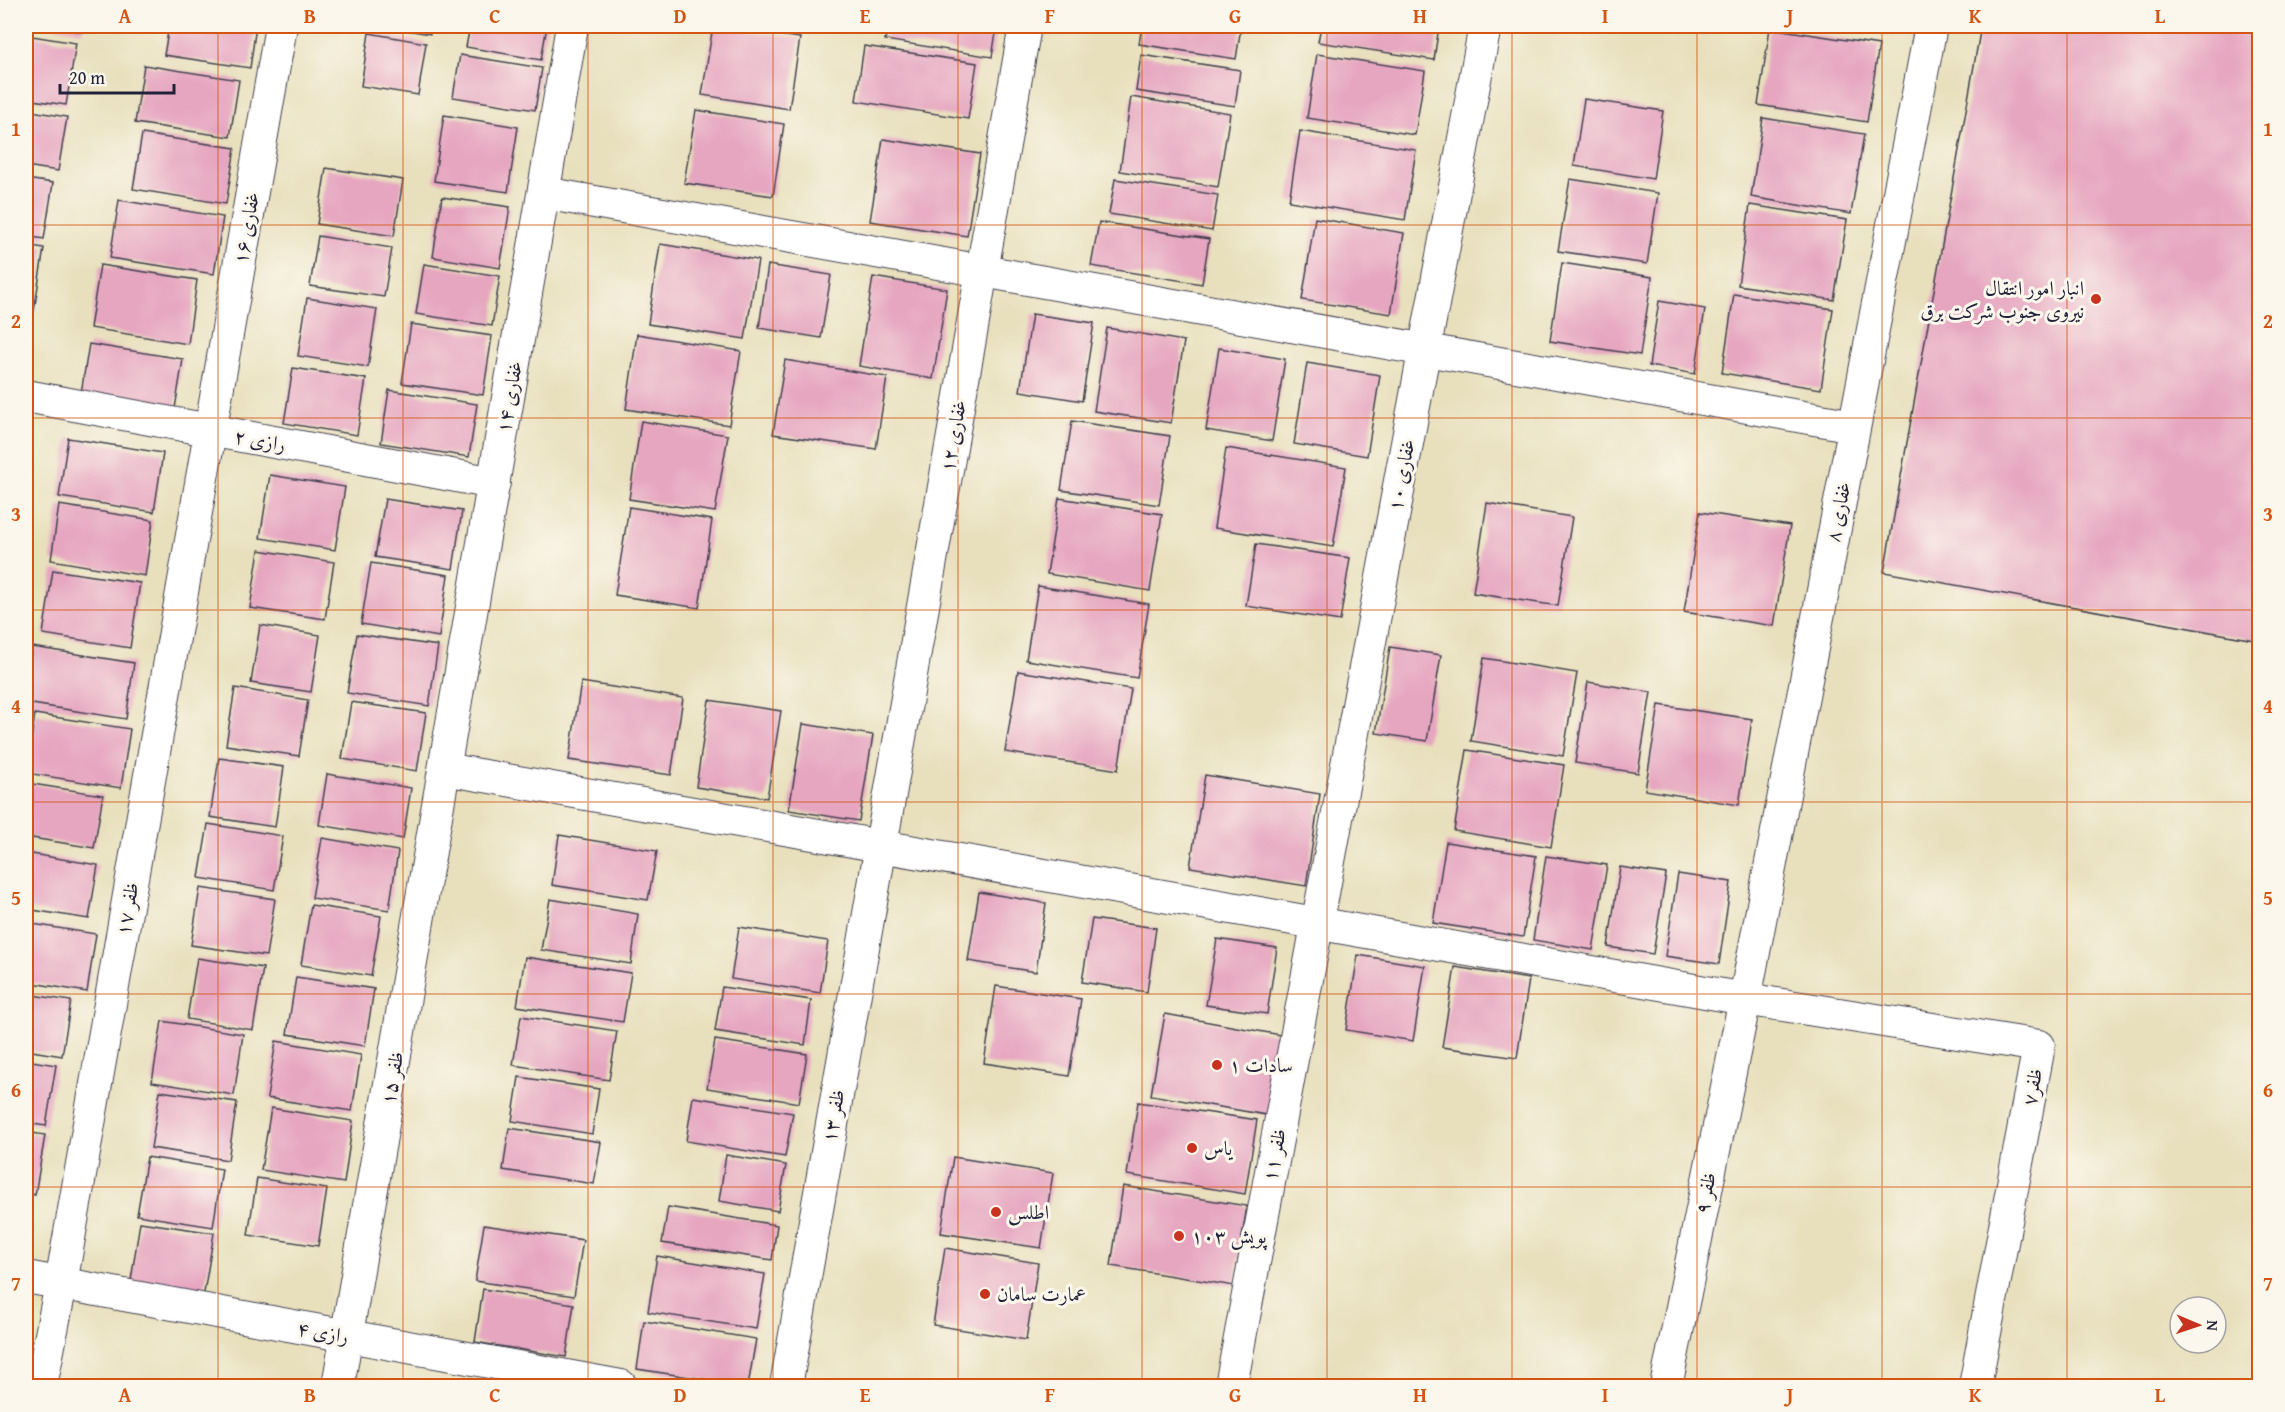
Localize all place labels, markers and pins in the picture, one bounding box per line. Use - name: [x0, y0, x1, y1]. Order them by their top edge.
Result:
- place label: انبار امور انتقال نیروی جنوب شرکت برق: [1920, 273, 2084, 325]
- marker: انبار امور انتقال نیروی جنوب شرکت برق: [2089, 292, 2103, 306]
- place label: سادات ۱: [1229, 1050, 1293, 1079]
- marker: سادات ۱: [1210, 1058, 1224, 1072]
- place label: یاس: [1204, 1133, 1233, 1162]
- marker: یاس: [1185, 1141, 1199, 1155]
- place label: اطلس: [1008, 1197, 1049, 1226]
- marker: اطلس: [989, 1205, 1003, 1219]
- place label: پویش ۱۰۳: [1191, 1221, 1268, 1251]
- marker: پویش ۱۰۳: [1172, 1229, 1186, 1243]
- place label: عمارت سامان: [997, 1279, 1086, 1308]
- marker: عمارت سامان: [978, 1287, 992, 1301]

